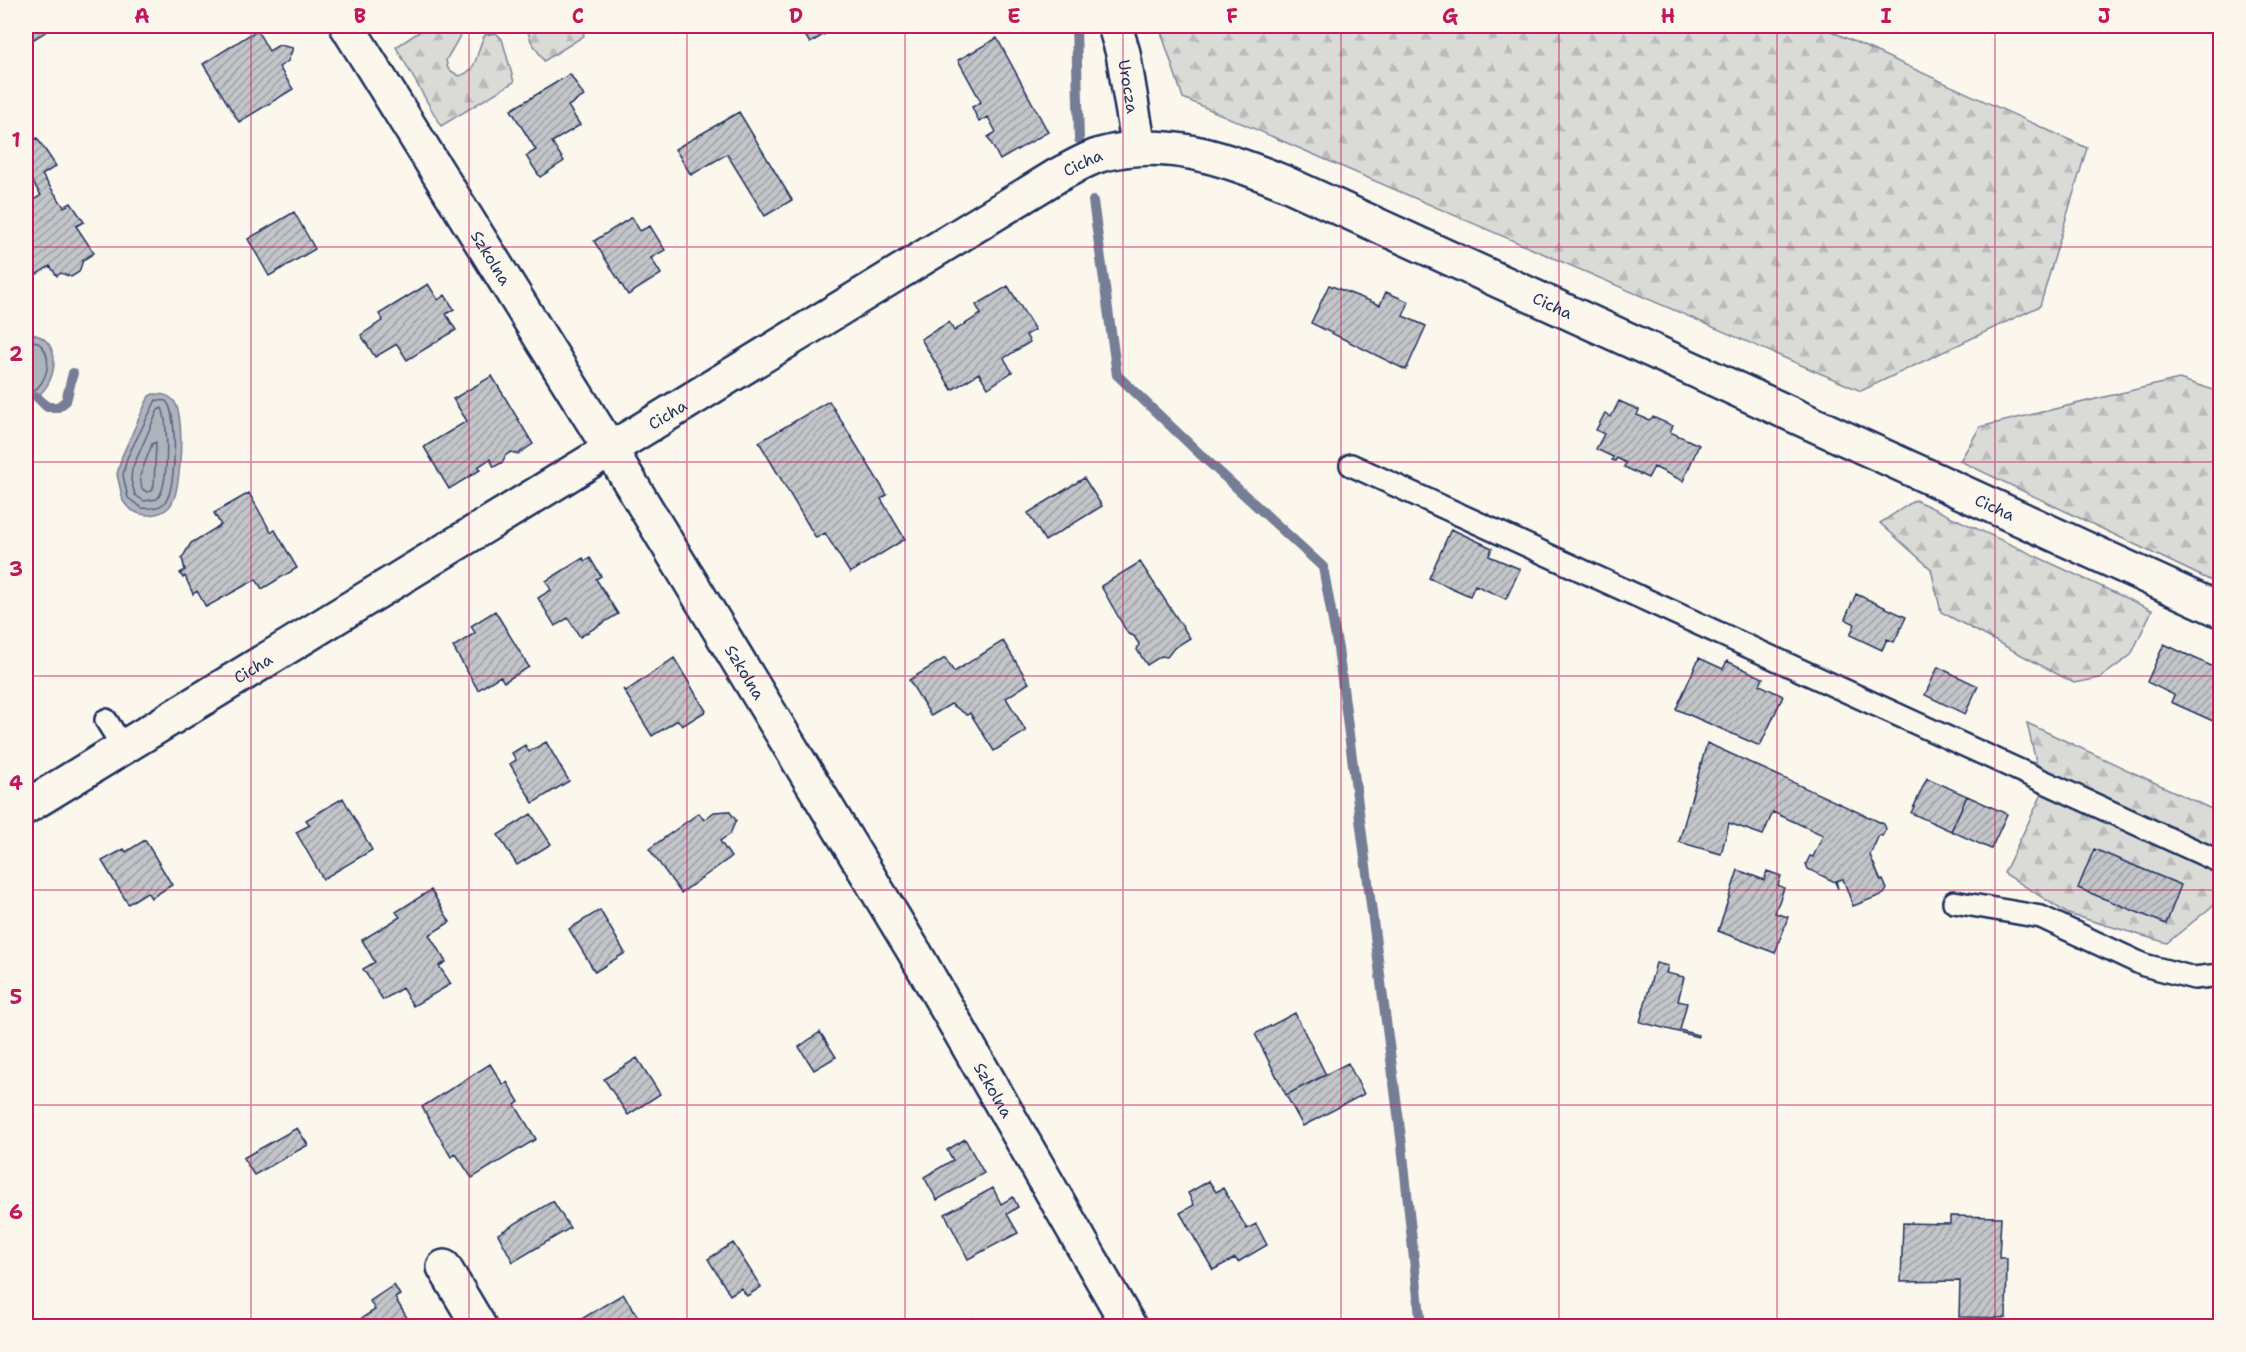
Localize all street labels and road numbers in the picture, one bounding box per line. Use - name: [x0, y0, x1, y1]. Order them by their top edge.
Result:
- street label: Urocza: [1114, 58, 1143, 115]
- street label: Cicha: [1059, 144, 1105, 181]
- street label: Szkolna: [466, 227, 516, 289]
- street label: Cicha: [1529, 287, 1576, 323]
- street label: Cicha: [644, 394, 691, 434]
- street label: Cicha: [1972, 489, 2018, 525]
- street label: Szkolna: [720, 641, 770, 704]
- street label: Cicha: [230, 648, 276, 688]
- street label: Szkolna: [969, 1058, 1018, 1121]

